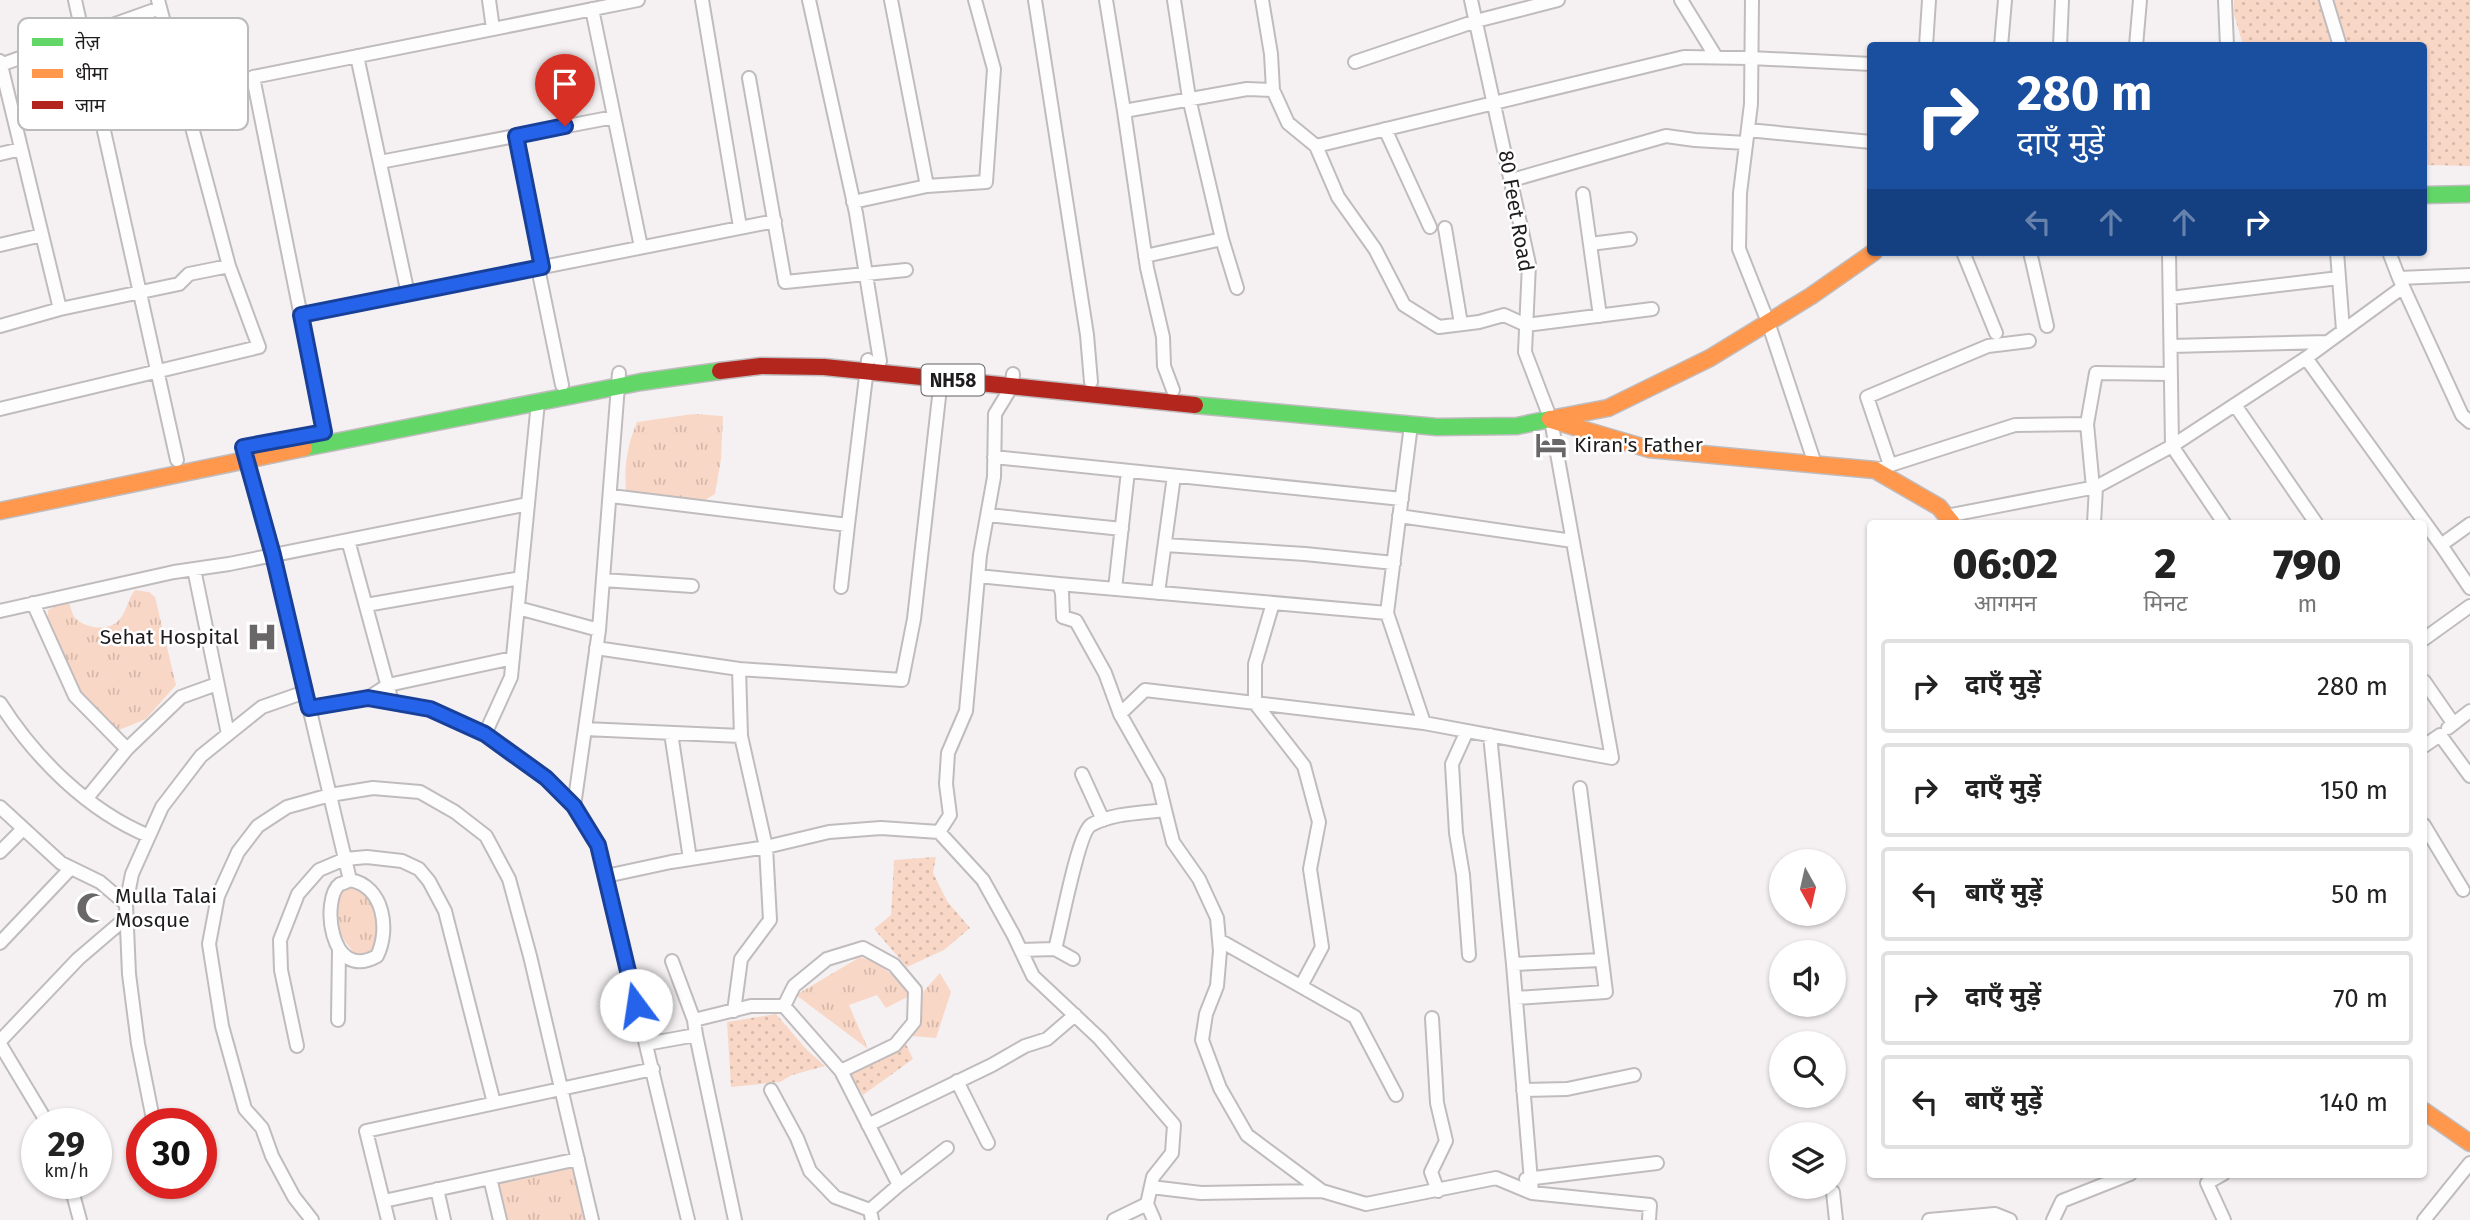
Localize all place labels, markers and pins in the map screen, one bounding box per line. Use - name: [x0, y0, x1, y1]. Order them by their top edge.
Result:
- pin: [535, 54, 595, 126]
- hotel icon: Kiran's Father: [1534, 428, 1568, 462]
- place label: Kiran's Father: [1574, 432, 1703, 458]
- hospital icon: Sehat Hospital: [245, 620, 279, 654]
- place label: Sehat Hospital: [100, 624, 239, 650]
- place label: Mulla Talai Mosque: [115, 883, 217, 933]
- mosque icon: Mulla Talai Mosque: [75, 891, 109, 925]

